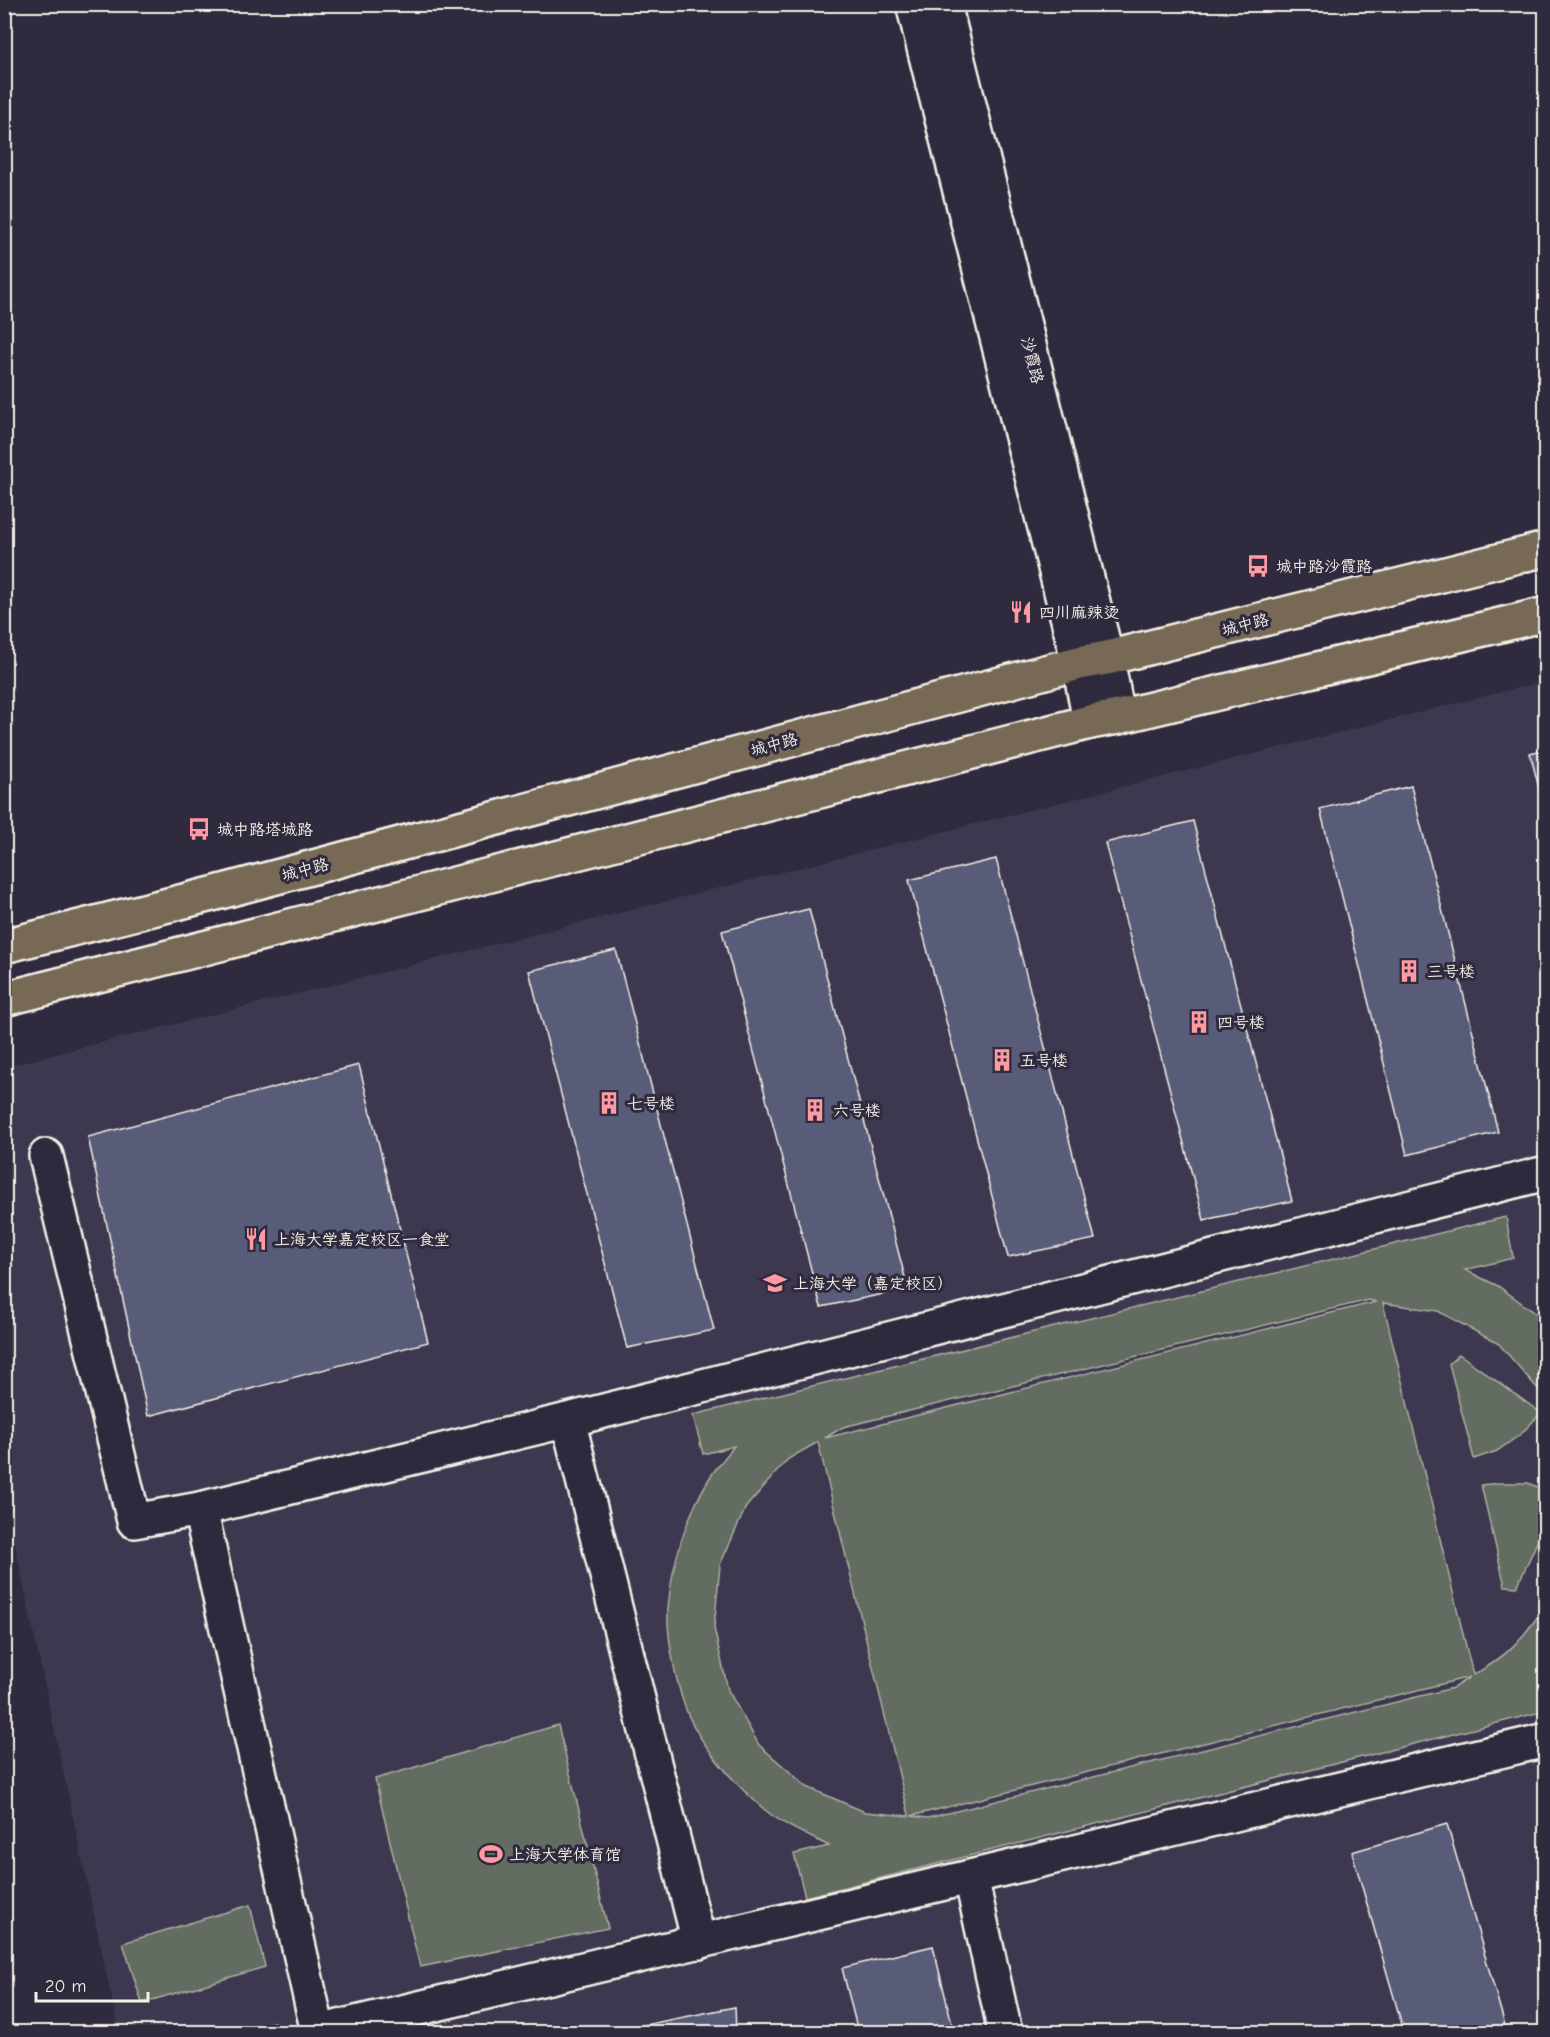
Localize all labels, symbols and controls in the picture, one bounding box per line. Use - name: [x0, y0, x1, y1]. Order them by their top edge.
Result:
- street label: 沙霞路: [1017, 335, 1047, 386]
- bus stop icon: 城中路沙霞路: [1245, 553, 1271, 579]
- place label: 城中路沙霞路: [1276, 558, 1372, 576]
- restaurant icon: 四川麻辣烫: [1008, 599, 1034, 625]
- place label: 四川麻辣烫: [1039, 604, 1119, 622]
- street label: 城中路: [1220, 610, 1271, 640]
- street label: 城中路: [749, 730, 800, 760]
- bus stop icon: 城中路塔城路: [186, 816, 212, 842]
- place label: 城中路塔城路: [217, 821, 313, 839]
- street label: 城中路: [280, 855, 331, 885]
- building icon: 三号楼: [1396, 958, 1422, 984]
- place label: 三号楼: [1427, 963, 1475, 981]
- building icon: 四号楼: [1186, 1009, 1212, 1035]
- place label: 四号楼: [1217, 1014, 1265, 1032]
- building icon: 五号楼: [989, 1047, 1015, 1073]
- place label: 五号楼: [1020, 1052, 1068, 1070]
- building icon: 七号楼: [596, 1090, 622, 1116]
- place label: 七号楼: [627, 1095, 675, 1113]
- building icon: 六号楼: [802, 1097, 828, 1123]
- place label: 六号楼: [833, 1102, 881, 1120]
- restaurant icon: 上海大学嘉定校区一食堂: [243, 1226, 269, 1252]
- place label: 上海大学嘉定校区一食堂: [274, 1231, 450, 1249]
- school or university icon: 上海大学（嘉定校区）: [762, 1270, 788, 1296]
- place label: 上海大学（嘉定校区）: [793, 1275, 953, 1293]
- sports icon: 上海大学体育馆: [478, 1841, 504, 1867]
- place label: 上海大学体育馆: [509, 1846, 621, 1864]
- scale bar: [36, 1965, 148, 2003]
- text: 20 m: [45, 1976, 86, 1997]

